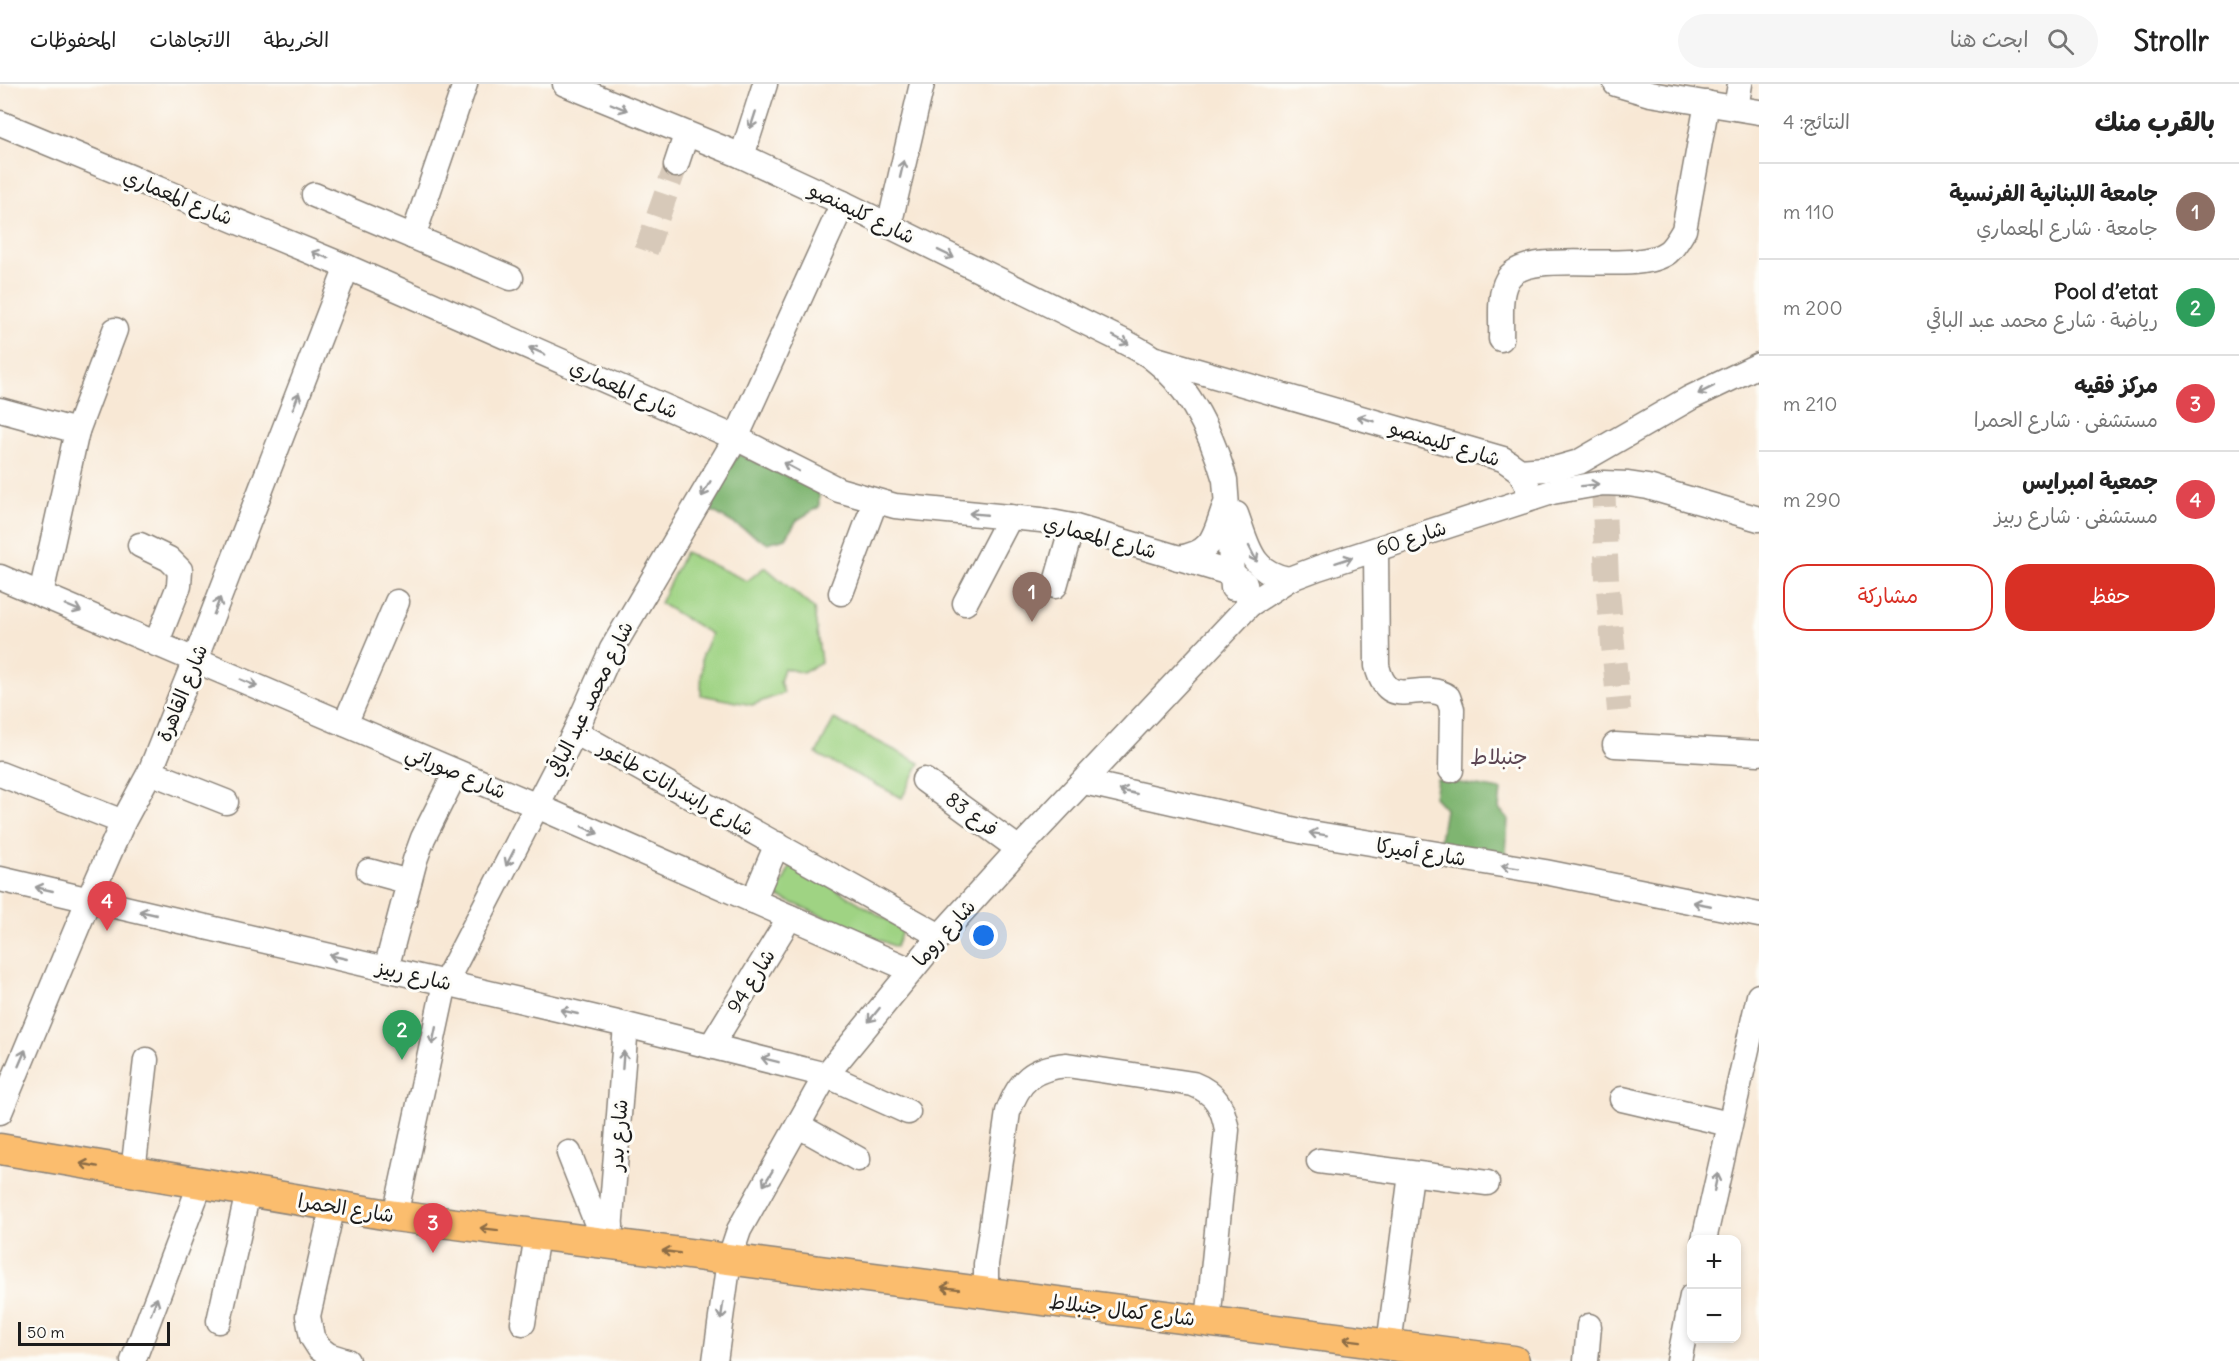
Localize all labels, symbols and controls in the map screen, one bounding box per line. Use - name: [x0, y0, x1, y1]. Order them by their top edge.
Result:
- search box: [1678, 14, 2098, 68]
- text: Strollr: [2134, 23, 2209, 59]
- text: ابحث هنا: [1950, 25, 2029, 53]
- icon: search: [2044, 25, 2077, 58]
- text: المحفوظات: [30, 26, 116, 53]
- text: الاتجاهات: [149, 26, 231, 53]
- text: الخريطة: [264, 26, 329, 53]
- one-way arrow: [609, 102, 628, 113]
- text: بالقرب منك: [2095, 105, 2215, 138]
- text: النتائج: 4: [1783, 109, 1850, 134]
- one-way arrow: [747, 110, 758, 129]
- one-way arrow: [897, 160, 909, 179]
- street label: شارع المعماري: [119, 163, 237, 233]
- street label: شارع كليمنصو: [804, 176, 919, 251]
- text: جامعة اللبنانية الفرنسية: [1949, 179, 2158, 207]
- text: 110 m: [1783, 199, 1834, 224]
- text: 1: [2192, 199, 2199, 224]
- text: جامعة · شارع المعماري: [1976, 215, 2158, 240]
- one-way arrow: [311, 249, 330, 260]
- one-way arrow: [937, 249, 955, 260]
- text: Pool d’etat: [2054, 277, 2158, 305]
- text: 200 m: [1783, 295, 1843, 320]
- text: 2: [2190, 295, 2201, 320]
- text: رياضة · شارع محمد عبد الباقي: [1926, 307, 2158, 332]
- one-way arrow: [1112, 335, 1130, 347]
- one-way arrow: [528, 344, 546, 355]
- street label: شارع المعماري: [565, 354, 682, 426]
- text: مركز فقيه: [2074, 371, 2158, 399]
- one-way arrow: [1698, 384, 1715, 396]
- text: 210 m: [1783, 391, 1837, 416]
- text: 3: [2190, 391, 2201, 416]
- one-way arrow: [291, 392, 302, 411]
- text: مستشفى · شارع الحمرا: [1974, 407, 2158, 432]
- one-way arrow: [1357, 413, 1376, 425]
- street label: شارع كليمنصو: [1385, 414, 1503, 473]
- one-way arrow: [782, 461, 800, 472]
- text: جمعية امبرايس: [2022, 467, 2158, 495]
- one-way arrow: [1580, 479, 1600, 490]
- one-way arrow: [700, 480, 712, 497]
- text: 290 m: [1783, 487, 1841, 512]
- text: 4: [2190, 487, 2201, 512]
- text: مستشفى · شارع ربيز: [1995, 503, 2158, 528]
- one-way arrow: [968, 508, 988, 519]
- street label: شارع المعماري: [1040, 509, 1159, 566]
- street label: شارع 60: [1372, 514, 1450, 563]
- one-way arrow: [1248, 545, 1259, 563]
- one-way arrow: [1334, 554, 1353, 565]
- button: مشاركة: [1783, 564, 1993, 631]
- button: حفظ: [2005, 564, 2215, 631]
- pin: 1: [1012, 572, 1052, 622]
- one-way arrow: [212, 597, 223, 616]
- one-way arrow: [63, 603, 82, 614]
- street label: شارع محمد عبد الباقي: [541, 617, 640, 782]
- street label: شارع القاهرة: [151, 640, 214, 746]
- one-way arrow: [240, 678, 258, 689]
- street label: شارع رابندرانات طاغور: [592, 734, 759, 843]
- street label: شارع صوراتي: [400, 739, 510, 809]
- district label: جنبلاط: [1470, 743, 1528, 770]
- one-way arrow: [1118, 785, 1137, 797]
- street label: فرع 83: [940, 786, 1004, 843]
- one-way arrow: [581, 824, 599, 836]
- one-way arrow: [1309, 829, 1328, 840]
- street label: شارع أميركا: [1374, 832, 1468, 873]
- one-way arrow: [504, 849, 516, 866]
- one-way arrow: [1501, 861, 1521, 872]
- pin: 4: [88, 882, 126, 931]
- one-way arrow: [35, 883, 55, 894]
- street label: شارع روما: [907, 894, 982, 973]
- one-way arrow: [1692, 898, 1712, 909]
- one-way arrow: [139, 907, 158, 919]
- your location: [969, 921, 998, 950]
- street label: شارع 94: [721, 944, 782, 1019]
- one-way arrow: [329, 951, 348, 963]
- street label: شارع ربيز: [372, 953, 454, 997]
- one-way arrow: [560, 1006, 579, 1017]
- one-way arrow: [868, 1007, 881, 1023]
- pin: 2: [382, 1010, 422, 1060]
- one-way arrow: [428, 1026, 439, 1045]
- one-way arrow: [18, 1049, 29, 1067]
- one-way arrow: [618, 1051, 629, 1071]
- one-way arrow: [760, 1054, 779, 1066]
- street label: شارع بدر: [602, 1098, 634, 1174]
- one-way arrow: [80, 1159, 99, 1170]
- one-way arrow: [761, 1169, 773, 1186]
- one-way arrow: [1711, 1173, 1723, 1192]
- street label: شارع الحمرا: [296, 1188, 396, 1229]
- pin: 3: [414, 1204, 452, 1253]
- one-way arrow: [479, 1223, 499, 1234]
- map controls: [1687, 1235, 1741, 1343]
- button: +: [1687, 1235, 1741, 1289]
- one-way arrow: [662, 1247, 682, 1258]
- one-way arrow: [941, 1283, 960, 1294]
- street label: شارع كمال جنبلاط: [1047, 1288, 1197, 1333]
- button: −: [1687, 1289, 1741, 1343]
- one-way arrow: [149, 1297, 160, 1316]
- one-way arrow: [717, 1300, 728, 1320]
- scale bar: [18, 1319, 170, 1346]
- text: 50 m: [27, 1322, 65, 1342]
- one-way arrow: [1342, 1334, 1362, 1345]

